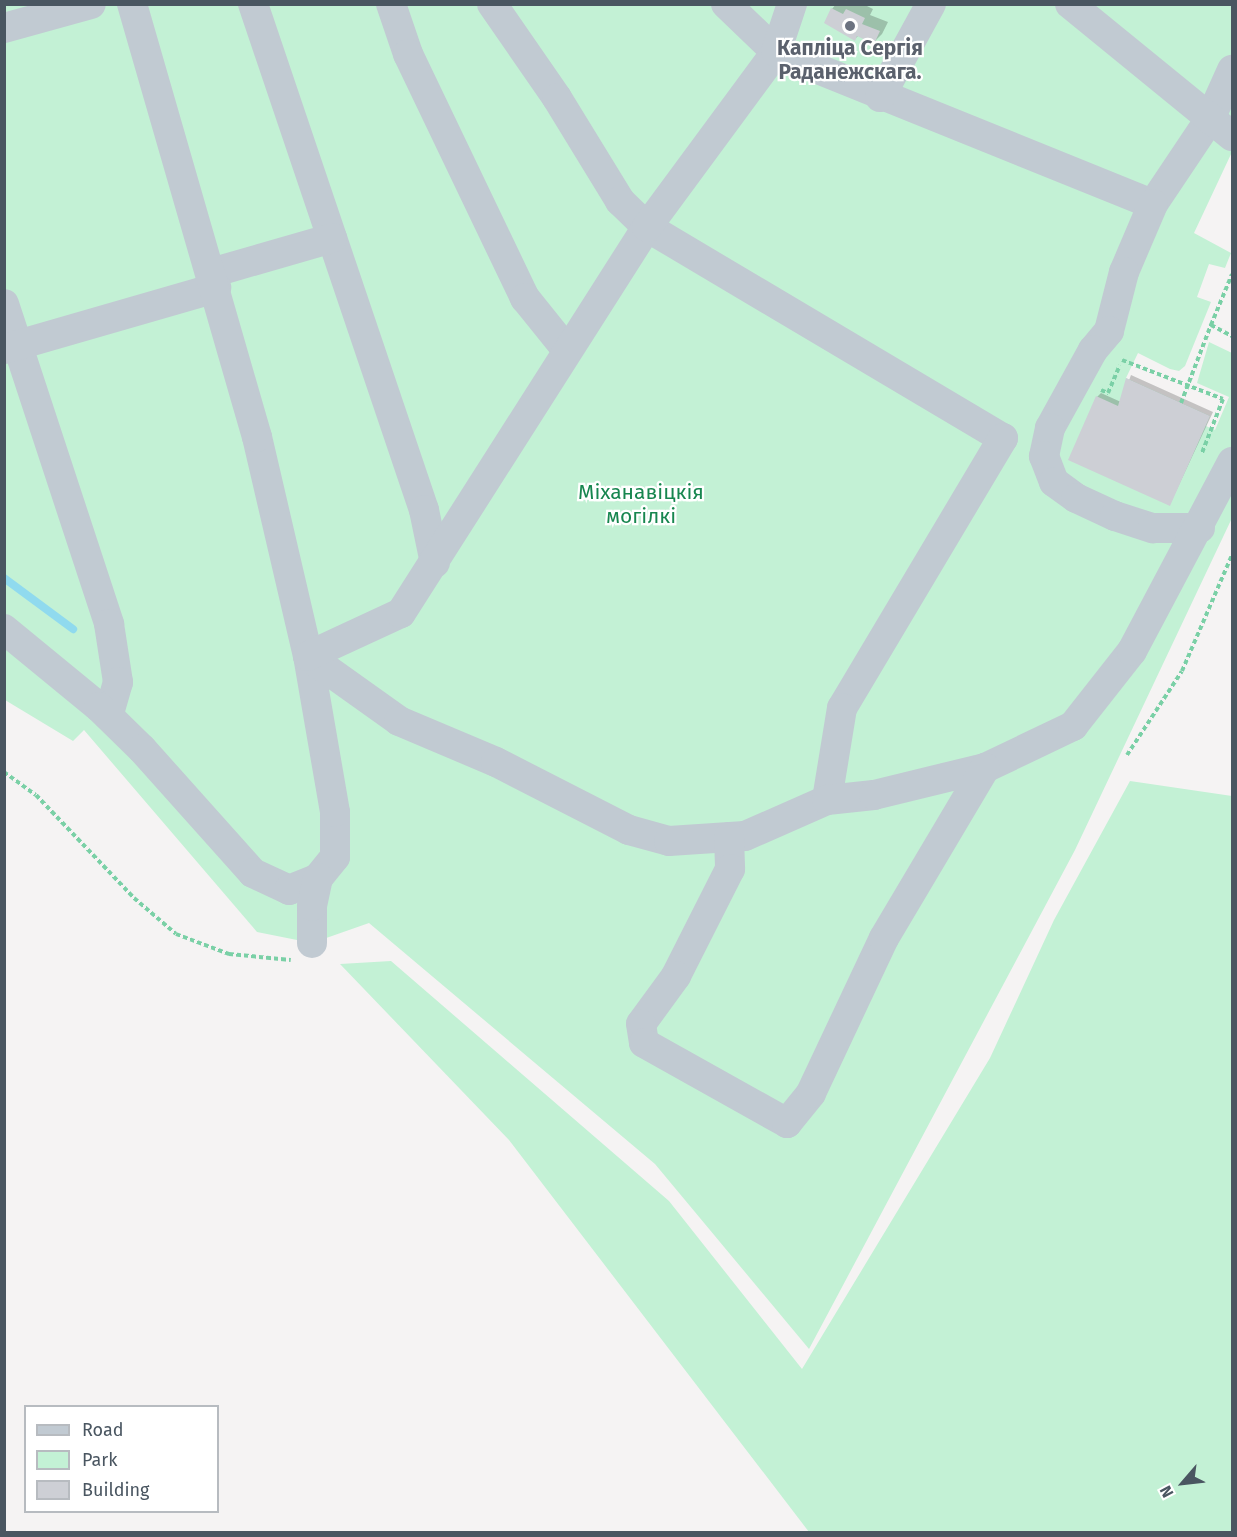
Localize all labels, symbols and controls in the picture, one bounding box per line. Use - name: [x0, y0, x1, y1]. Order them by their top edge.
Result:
- marker: Капліца Сергія Раданежскага.: [843, 19, 857, 33]
- place label: Капліца Сергія Раданежскага.: [777, 35, 923, 85]
- park label: Міханавіцкія могілкі: [578, 479, 704, 529]
- legend: [24, 1405, 219, 1513]
- text: Road: [82, 1419, 124, 1441]
- text: Park: [82, 1449, 117, 1471]
- north arrow: [1153, 1453, 1213, 1513]
- text: Building: [82, 1479, 149, 1501]
- text: N: [1156, 1483, 1178, 1501]

